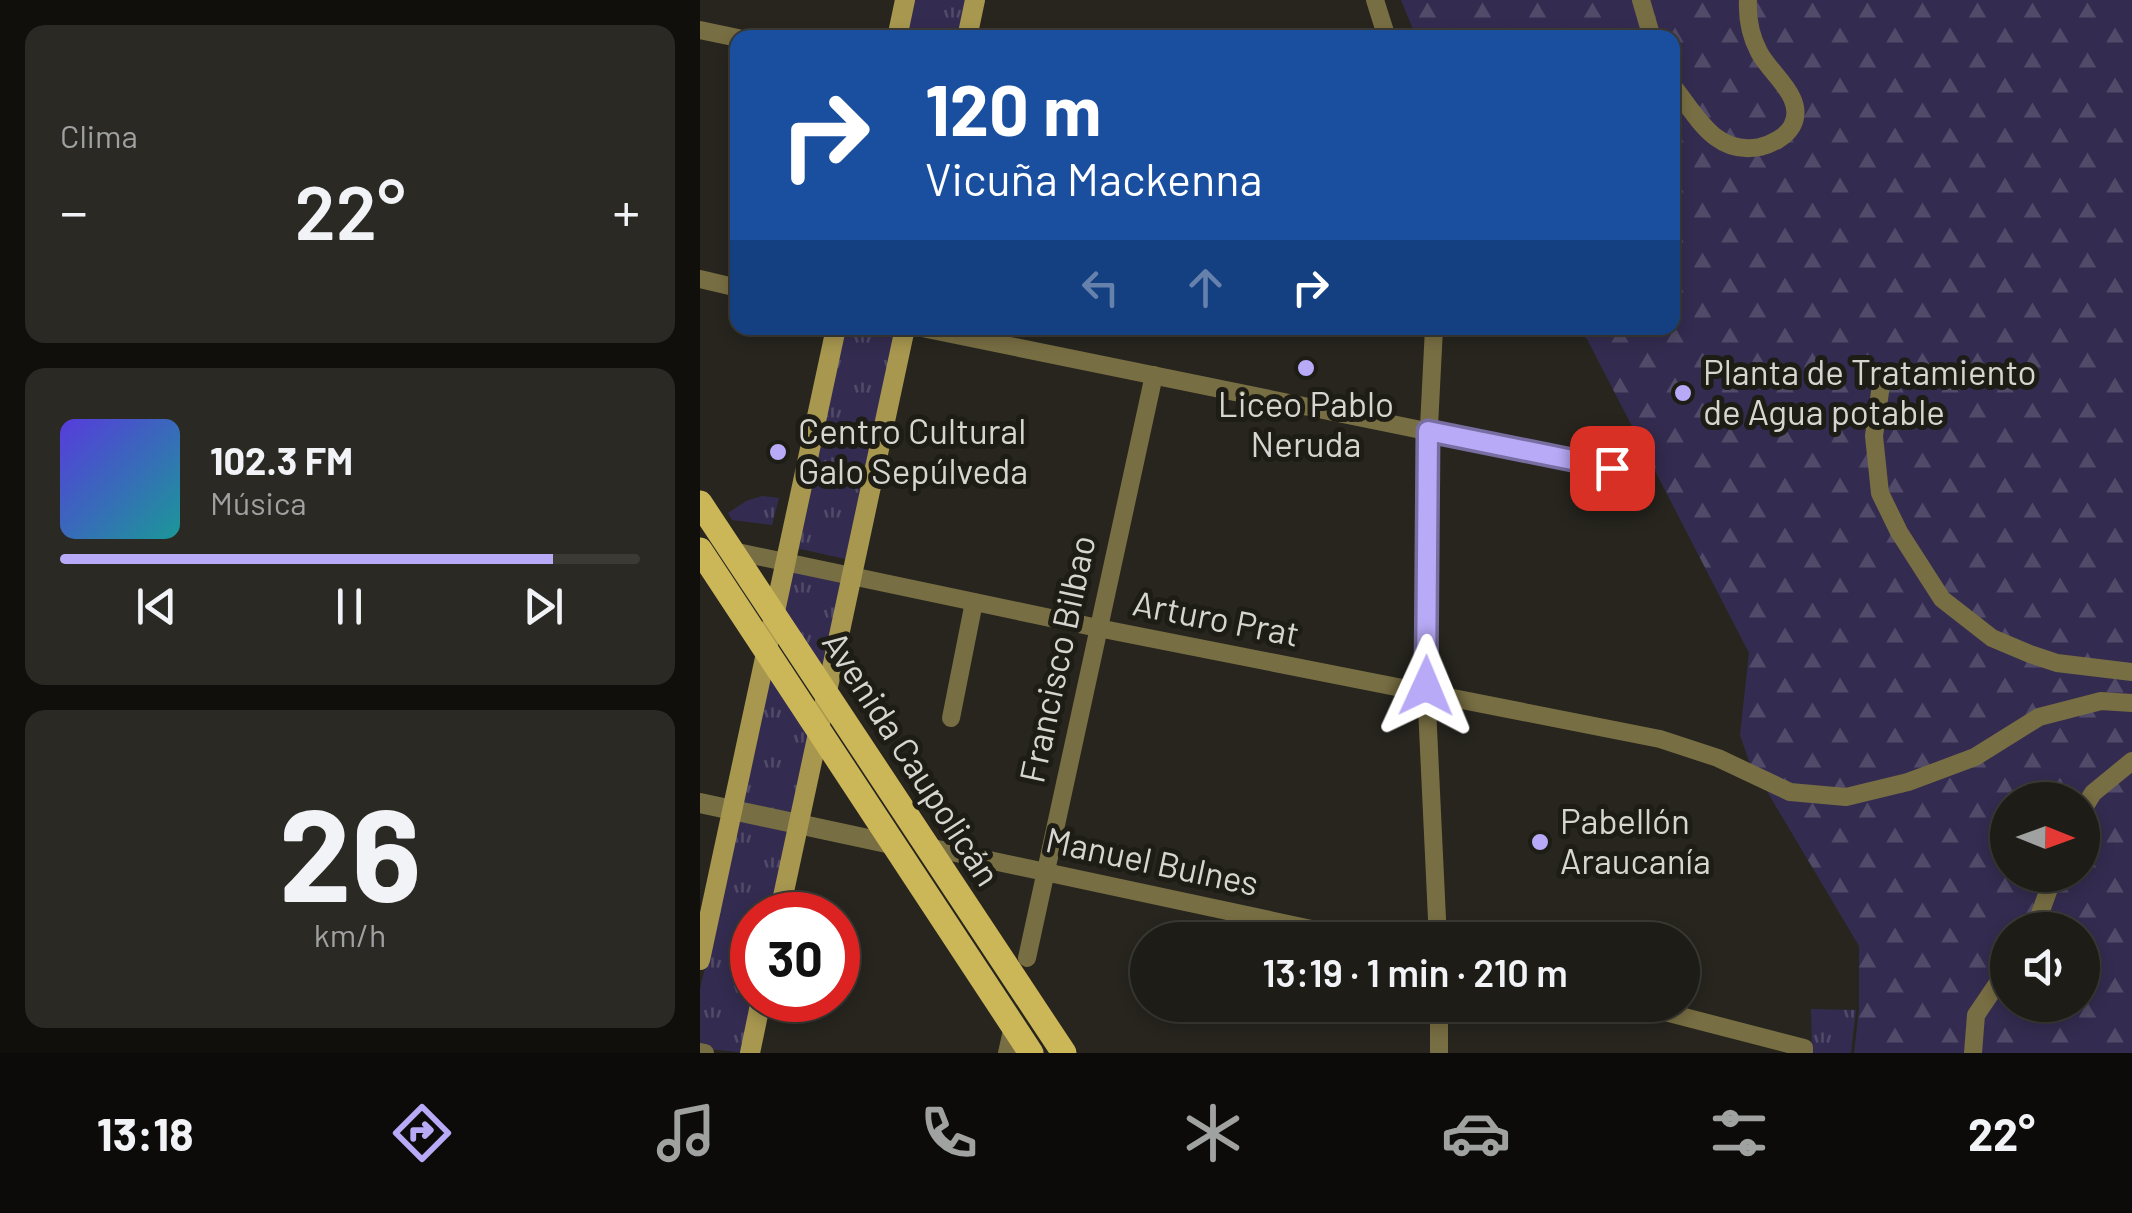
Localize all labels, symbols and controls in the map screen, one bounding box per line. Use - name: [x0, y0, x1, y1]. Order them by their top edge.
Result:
- text: 120 m: [925, 66, 1101, 150]
- icon: right: [760, 70, 890, 200]
- text: Clima: [60, 116, 138, 154]
- text: Vicuña Mackenna: [925, 151, 1263, 205]
- text: 22°: [294, 165, 406, 255]
- text: −: [60, 177, 88, 243]
- text: +: [612, 177, 640, 243]
- icon: left: [1073, 260, 1128, 315]
- icon: ahead: [1178, 260, 1233, 315]
- icon: right: [1283, 260, 1338, 315]
- place label: Planta de Tratamiento de Agua potable: [1703, 350, 2037, 432]
- marker: Liceo Pablo Neruda: [1295, 357, 1317, 379]
- place label: Liceo Pablo Neruda: [1218, 382, 1394, 464]
- marker: Planta de Tratamiento de Agua potable: [1672, 382, 1694, 404]
- place label: Centro Cultural Galo Sepúlveda: [798, 409, 1028, 491]
- pin: [1570, 426, 1655, 511]
- text: 102.3 FM: [210, 437, 353, 483]
- marker: Centro Cultural Galo Sepúlveda: [767, 441, 789, 463]
- icon: arrive: [1585, 441, 1640, 496]
- text: Música: [210, 483, 307, 521]
- street label: Francisco Bilbao: [1009, 531, 1103, 786]
- icon: previous: [129, 579, 184, 634]
- icon: pause: [322, 579, 377, 634]
- icon: next: [516, 579, 571, 634]
- street label: Arturo Prat: [1130, 580, 1303, 654]
- street label: Avenida Caupolicán: [815, 623, 1010, 893]
- position arrow: [1374, 634, 1478, 738]
- text: 26: [279, 772, 421, 928]
- north arrow: [1990, 782, 2100, 892]
- map controls: [1990, 782, 2100, 1022]
- place label: Pabellón Araucanía: [1560, 799, 1711, 881]
- street label: Manuel Bulnes: [1042, 817, 1263, 903]
- marker: Pabellón Araucanía: [1529, 831, 1551, 853]
- speed limit sign: 30: [730, 892, 860, 1022]
- button: sound: [1990, 912, 2100, 1022]
- text: km/h: [314, 915, 386, 953]
- text: 13:19 · 1 min · 210 m: [1262, 949, 1568, 995]
- icon: directions: [387, 1098, 457, 1168]
- icon: music: [651, 1098, 721, 1168]
- icon: phone: [914, 1098, 984, 1168]
- icon: climate: [1178, 1098, 1248, 1168]
- icon: car: [1441, 1098, 1511, 1168]
- icon: filters: [1704, 1098, 1774, 1168]
- text: 13:18: [97, 1106, 194, 1160]
- text: 22°: [1968, 1106, 2035, 1160]

